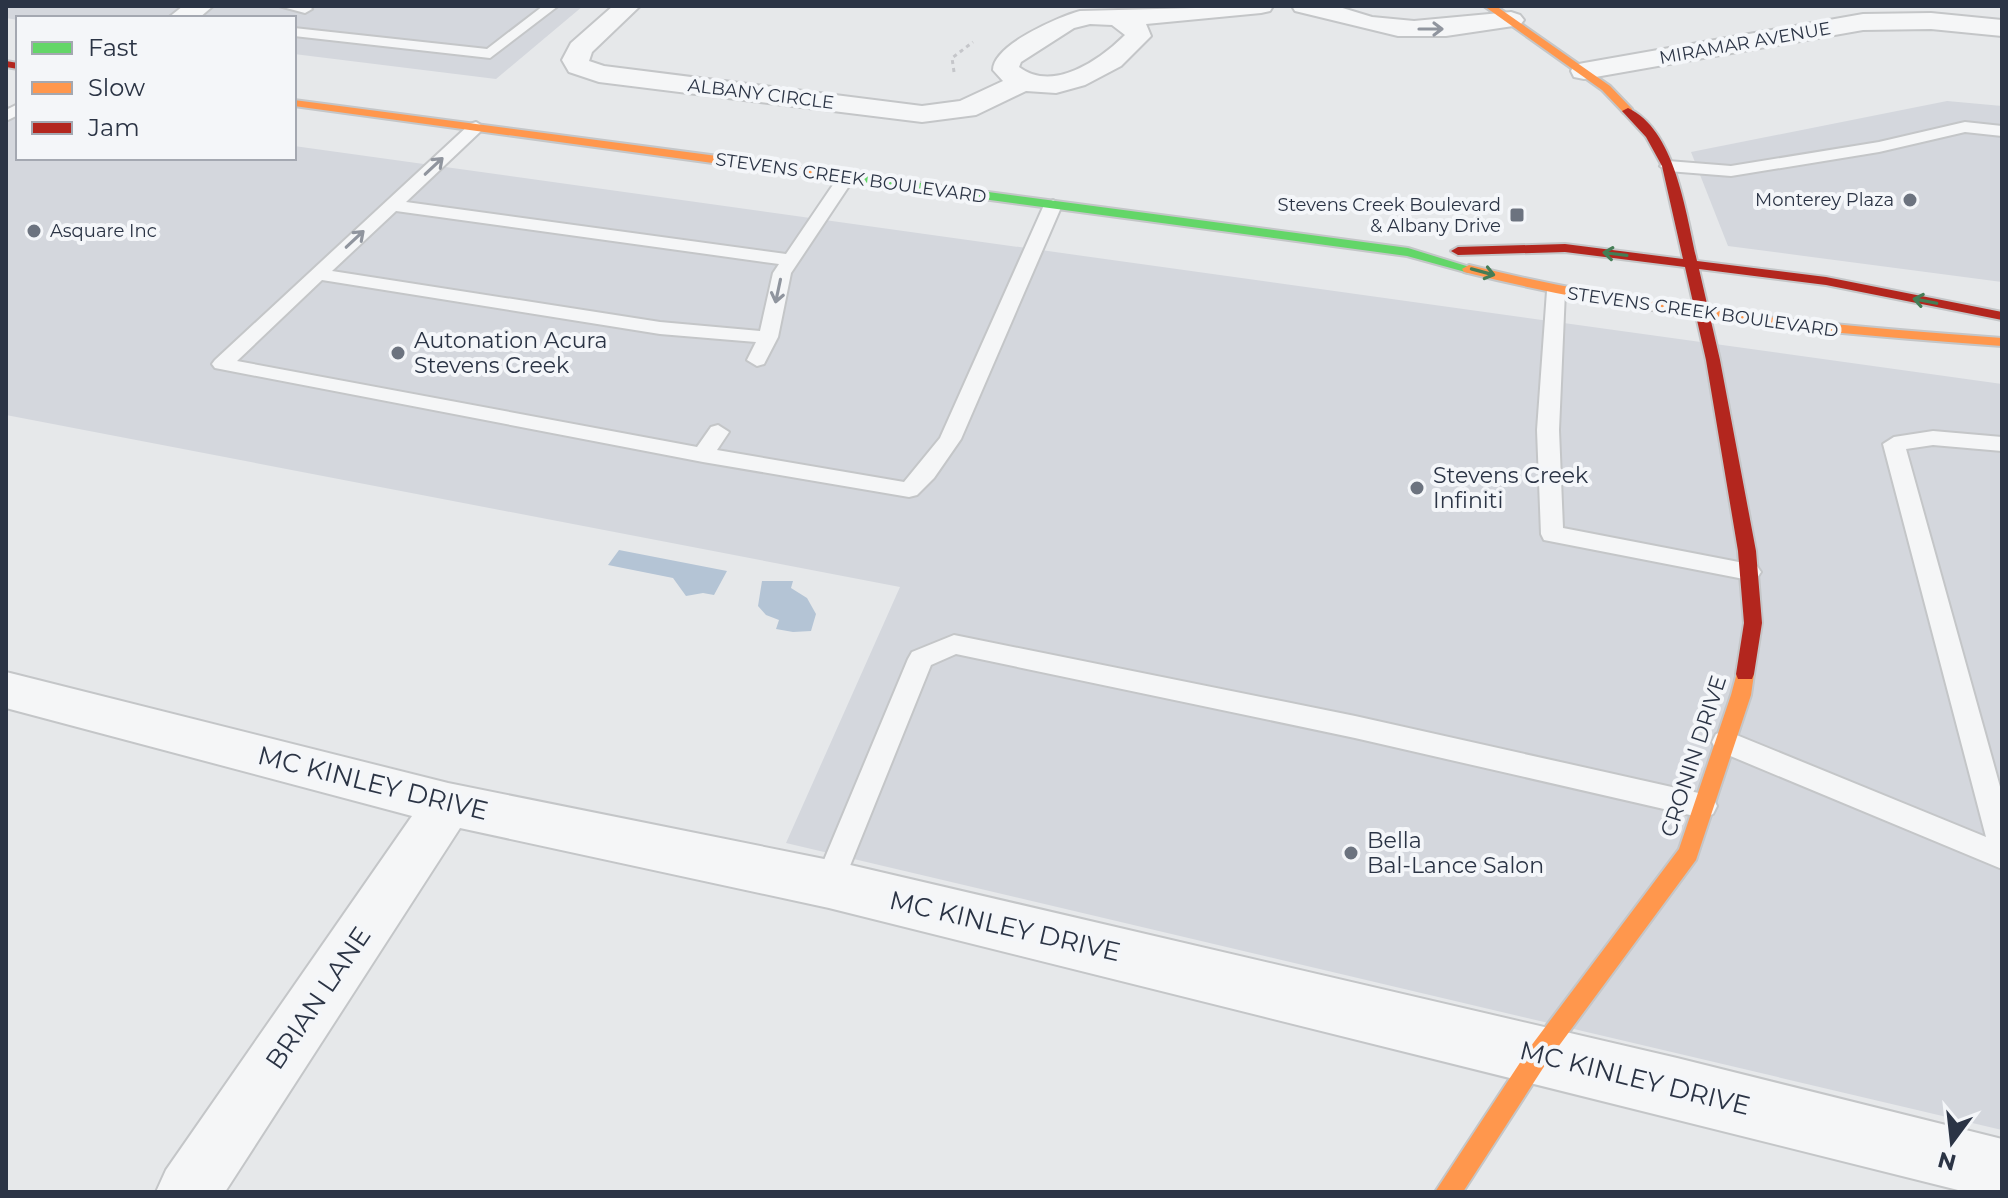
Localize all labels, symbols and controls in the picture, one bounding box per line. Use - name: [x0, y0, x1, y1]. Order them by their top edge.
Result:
- legend: [16, 16, 296, 160]
- street label: MIRAMAR AVENUE: [1657, 17, 1833, 69]
- one-way arrow: [1417, 21, 1444, 37]
- text: Fast: [88, 33, 139, 62]
- text: Slow: [88, 73, 145, 102]
- street label: ALBANY CIRCLE: [687, 74, 835, 114]
- text: Jam: [87, 113, 140, 142]
- street label: STEVENS CREEK BOULEVARD: [714, 148, 988, 208]
- one-way arrow: [424, 157, 443, 176]
- place label: Monterey Plaza: [1755, 189, 1894, 211]
- marker: Monterey Plaza: [1901, 191, 1919, 209]
- place label: Stevens Creek Boulevard & Albany Drive: [1278, 194, 1501, 237]
- marker: Stevens Creek Boulevard & Albany Drive: [1508, 206, 1526, 224]
- place label: Asquare Inc: [50, 220, 157, 242]
- marker: Asquare Inc: [25, 222, 43, 240]
- one-way arrow: [345, 231, 365, 249]
- one-way arrow: [1603, 246, 1628, 261]
- one-way arrow: [1470, 265, 1496, 280]
- one-way arrow: [770, 277, 785, 303]
- street label: STEVENS CREEK BOULEVARD: [1566, 282, 1840, 342]
- one-way arrow: [1913, 293, 1939, 308]
- place label: Autonation Acura Stevens Creek: [414, 327, 608, 379]
- marker: Autonation Acura Stevens Creek: [389, 344, 407, 362]
- place label: Stevens Creek Infiniti: [1433, 462, 1589, 514]
- marker: Stevens Creek Infiniti: [1408, 479, 1426, 497]
- street label: CRONIN DRIVE: [1655, 672, 1732, 840]
- street label: MC KINLEY DRIVE: [255, 739, 491, 827]
- place label: Bella Bal-Lance Salon: [1367, 827, 1544, 879]
- marker: Bella Bal-Lance Salon: [1342, 844, 1360, 862]
- street label: MC KINLEY DRIVE: [886, 884, 1124, 968]
- street label: BRIAN LANE: [259, 921, 377, 1075]
- street label: MC KINLEY DRIVE: [1517, 1034, 1753, 1122]
- north arrow: [1912, 1102, 1992, 1182]
- text: N: [1935, 1145, 1959, 1176]

